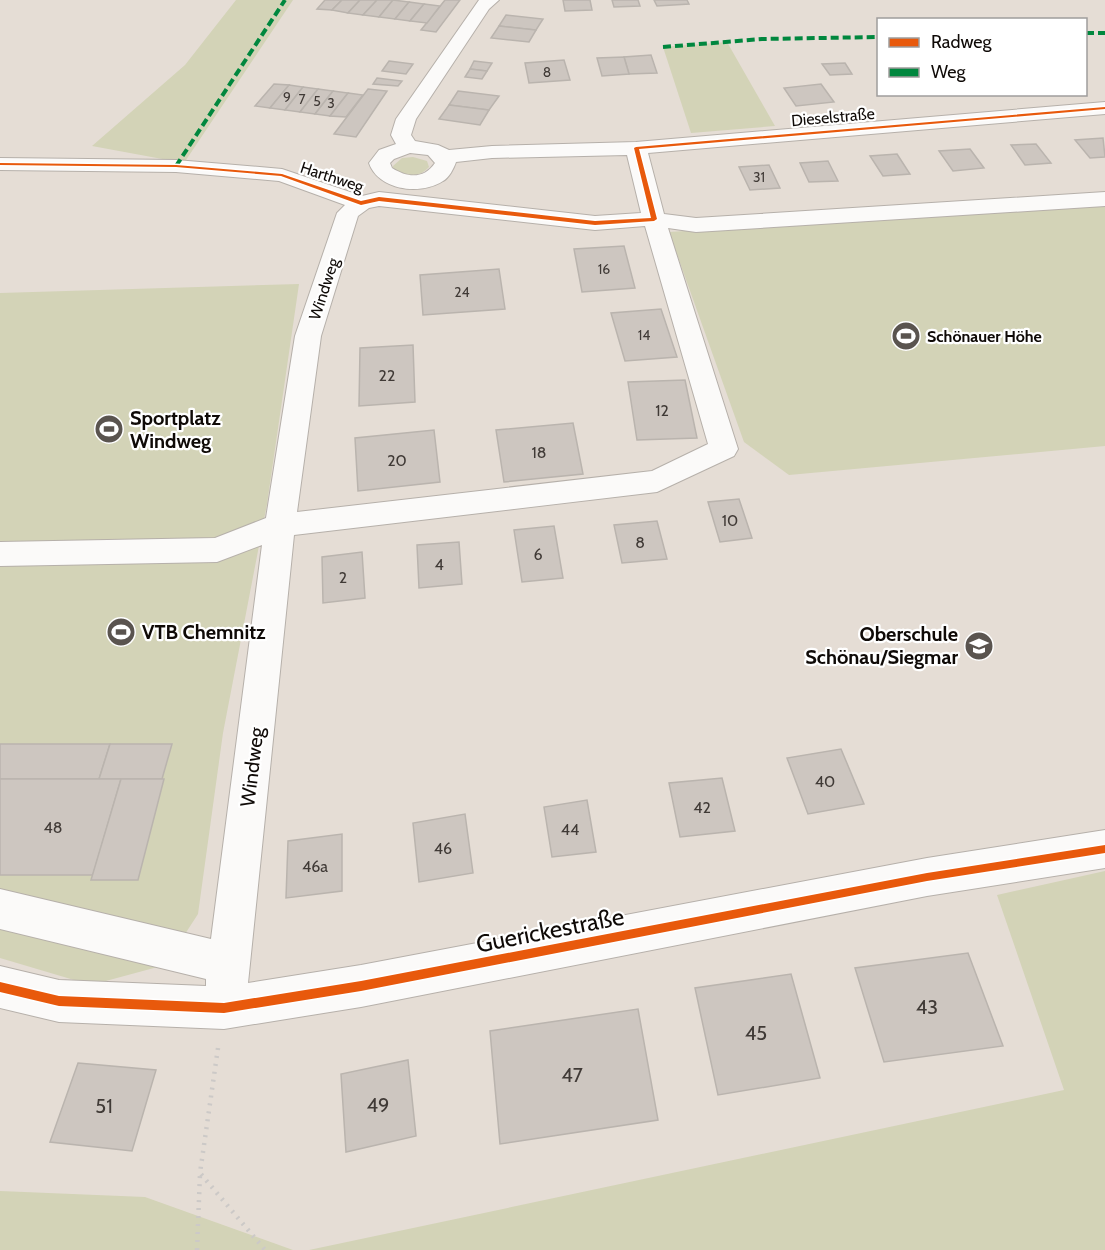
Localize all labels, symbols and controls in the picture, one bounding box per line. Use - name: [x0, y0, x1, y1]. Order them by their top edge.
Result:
- legend: [877, 18, 1087, 96]
- text: Radweg: [931, 31, 993, 53]
- text: Weg: [931, 61, 967, 83]
- house number: 8: [543, 63, 551, 81]
- house number: 9: [283, 88, 291, 106]
- house number: 7: [298, 90, 306, 108]
- house number: 5: [313, 92, 321, 110]
- house number: 3: [327, 94, 335, 112]
- street label: Dieselstraße: [790, 104, 876, 130]
- street label: Harthweg: [298, 158, 367, 196]
- house number: 31: [753, 168, 765, 186]
- street label: Windweg: [305, 255, 343, 322]
- house number: 16: [598, 260, 610, 278]
- house number: 24: [454, 283, 470, 301]
- sports icon: Schönauer Höhe: [890, 320, 922, 352]
- house number: 14: [638, 326, 650, 344]
- place label: Schönauer Höhe: [927, 327, 1042, 346]
- house number: 22: [379, 366, 395, 385]
- house number: 12: [655, 401, 669, 420]
- place label: Sportplatz Windweg: [130, 406, 221, 453]
- sports icon: Sportplatz Windweg: [93, 413, 125, 445]
- house number: 18: [532, 443, 546, 462]
- house number: 20: [387, 451, 407, 470]
- house number: 10: [722, 511, 738, 530]
- house number: 8: [635, 533, 645, 552]
- house number: 6: [533, 545, 543, 564]
- house number: 4: [434, 555, 444, 574]
- house number: 2: [339, 568, 347, 587]
- sports icon: VTB Chemnitz: [105, 616, 137, 648]
- place label: VTB Chemnitz: [142, 620, 266, 644]
- place label: Oberschule Schönau/Siegmar: [805, 622, 958, 669]
- school or university icon: Oberschule Schönau/Siegmar: [963, 630, 995, 662]
- street label: Windweg: [235, 725, 269, 808]
- house number: 40: [815, 772, 835, 791]
- house number: 42: [693, 798, 711, 817]
- house number: 48: [44, 818, 62, 837]
- house number: 44: [561, 820, 579, 839]
- house number: 46: [434, 839, 452, 858]
- house number: 46a: [302, 857, 328, 876]
- street label: Guerickestraße: [474, 901, 626, 959]
- house number: 43: [916, 995, 938, 1019]
- house number: 45: [745, 1021, 767, 1045]
- house number: 47: [561, 1063, 583, 1087]
- house number: 49: [367, 1093, 389, 1117]
- house number: 51: [95, 1094, 113, 1118]

